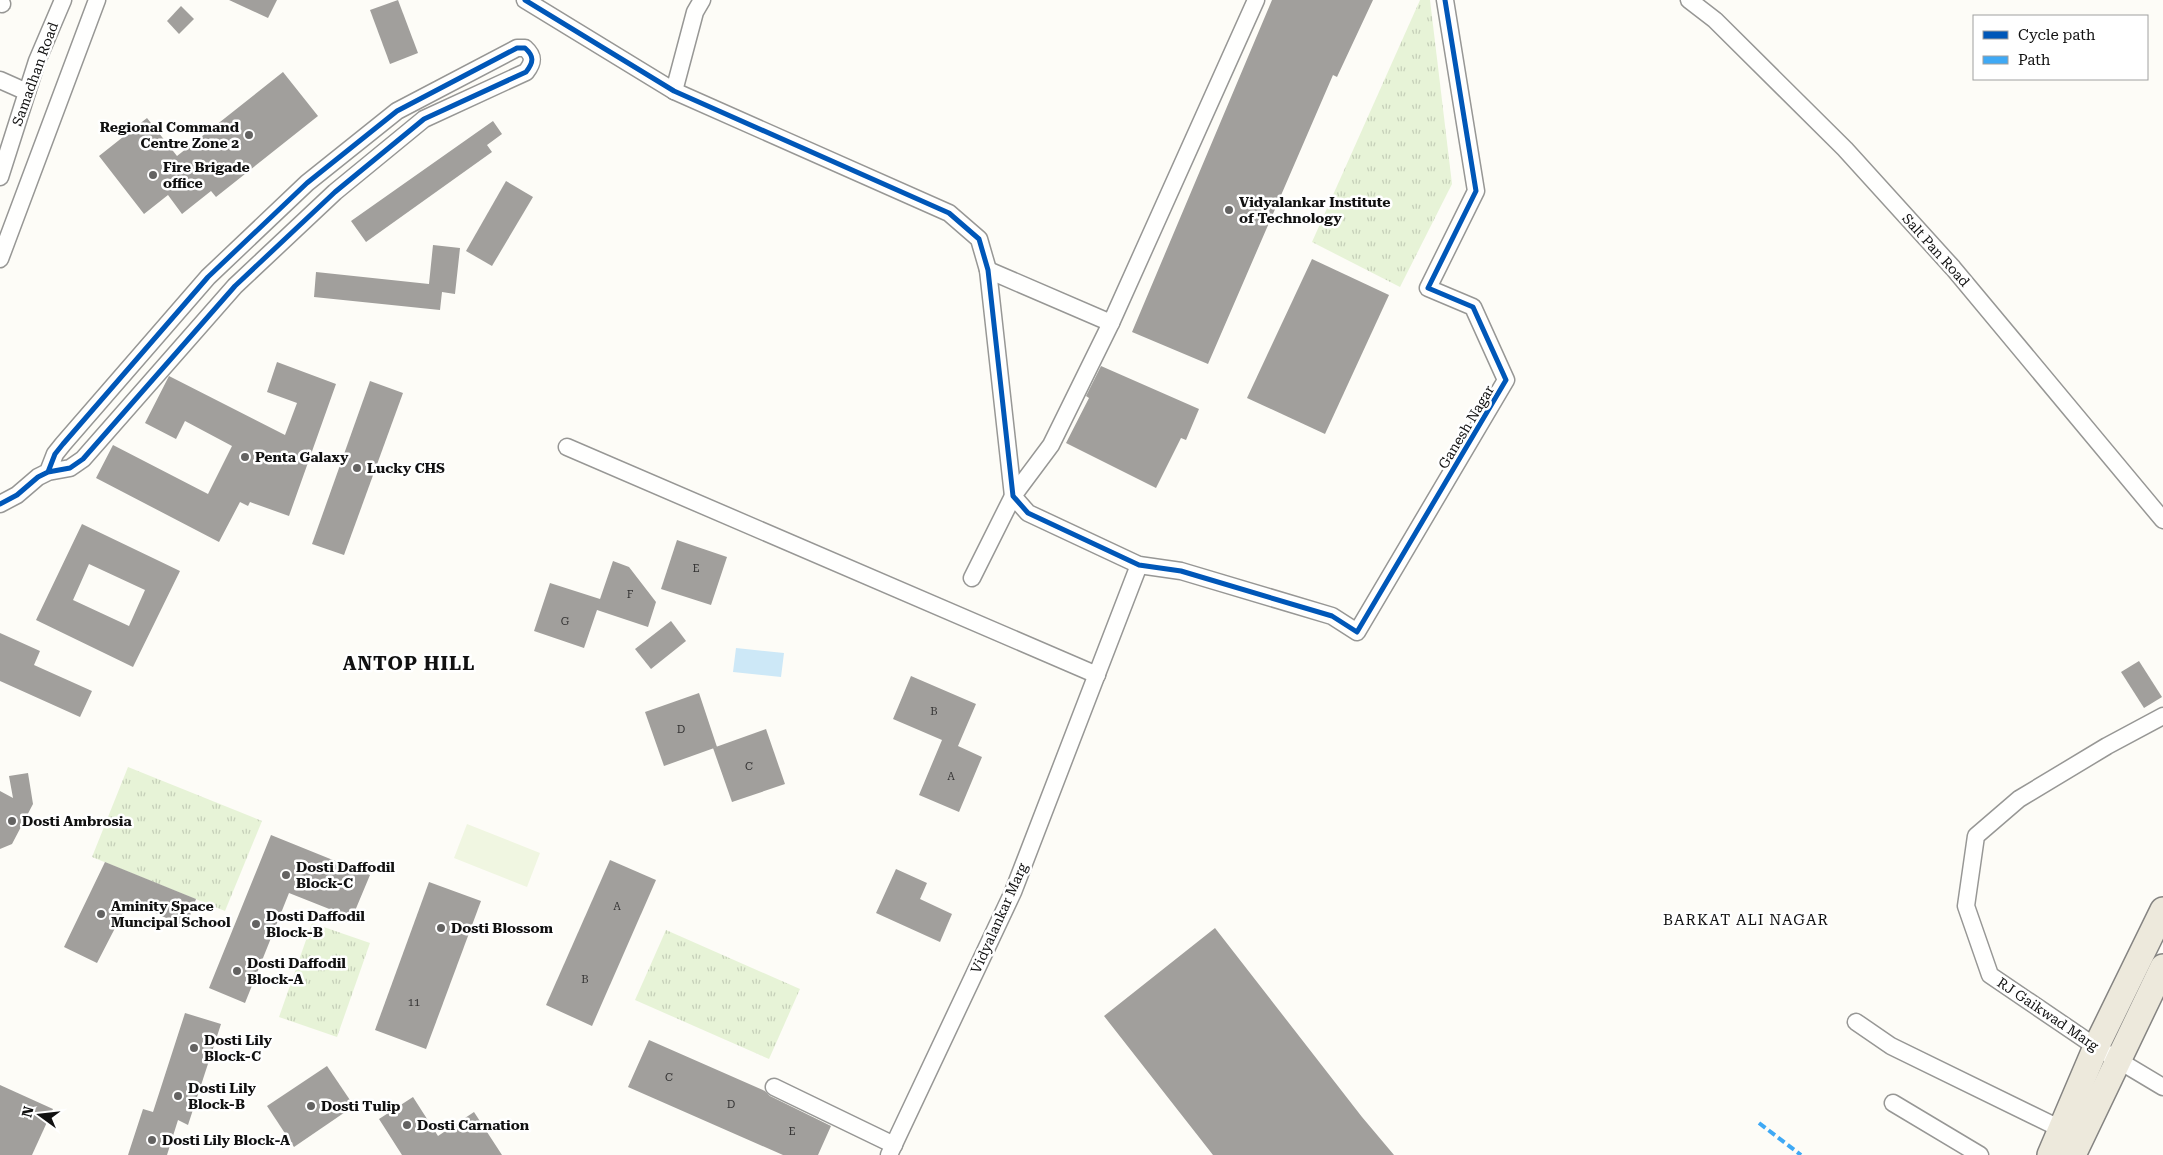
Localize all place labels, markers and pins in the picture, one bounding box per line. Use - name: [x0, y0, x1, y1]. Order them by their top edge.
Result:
- place label: Regional Command Centre Zone 2: [100, 119, 240, 151]
- marker: Regional Command Centre Zone 2: [243, 129, 255, 141]
- place label: Fire Brigade office: [163, 159, 250, 191]
- marker: Fire Brigade office: [147, 169, 159, 181]
- place label: Vidyalankar Institute of Technology: [1239, 194, 1390, 226]
- marker: Vidyalankar Institute of Technology: [1223, 204, 1235, 216]
- place label: Penta Galaxy: [255, 449, 349, 465]
- marker: Penta Galaxy: [239, 451, 251, 463]
- place label: Lucky CHS: [367, 460, 445, 476]
- marker: Lucky CHS: [351, 462, 363, 474]
- place label: Dosti Ambrosia: [22, 813, 132, 829]
- marker: Dosti Ambrosia: [6, 815, 18, 827]
- place label: Dosti Daffodil Block-C: [296, 859, 395, 891]
- marker: Dosti Daffodil Block-C: [280, 869, 292, 881]
- place label: Aminity Space Muncipal School: [111, 898, 231, 930]
- marker: Aminity Space Muncipal School: [95, 908, 107, 920]
- place label: Dosti Daffodil Block-B: [266, 908, 365, 940]
- marker: Dosti Daffodil Block-B: [250, 918, 262, 930]
- place label: Dosti Blossom: [451, 920, 553, 936]
- marker: Dosti Blossom: [435, 922, 447, 934]
- place label: Dosti Daffodil Block-A: [247, 955, 346, 987]
- marker: Dosti Daffodil Block-A: [231, 965, 243, 977]
- place label: Dosti Lily Block-C: [204, 1032, 273, 1064]
- marker: Dosti Lily Block-C: [188, 1042, 200, 1054]
- place label: Dosti Lily Block-B: [188, 1080, 257, 1112]
- marker: Dosti Lily Block-B: [172, 1090, 184, 1102]
- place label: Dosti Tulip: [321, 1098, 400, 1114]
- marker: Dosti Tulip: [305, 1100, 317, 1112]
- place label: Dosti Carnation: [417, 1117, 530, 1133]
- marker: Dosti Carnation: [401, 1119, 413, 1131]
- place label: Dosti Lily Block-A: [162, 1132, 290, 1148]
- marker: Dosti Lily Block-A: [146, 1134, 158, 1146]

